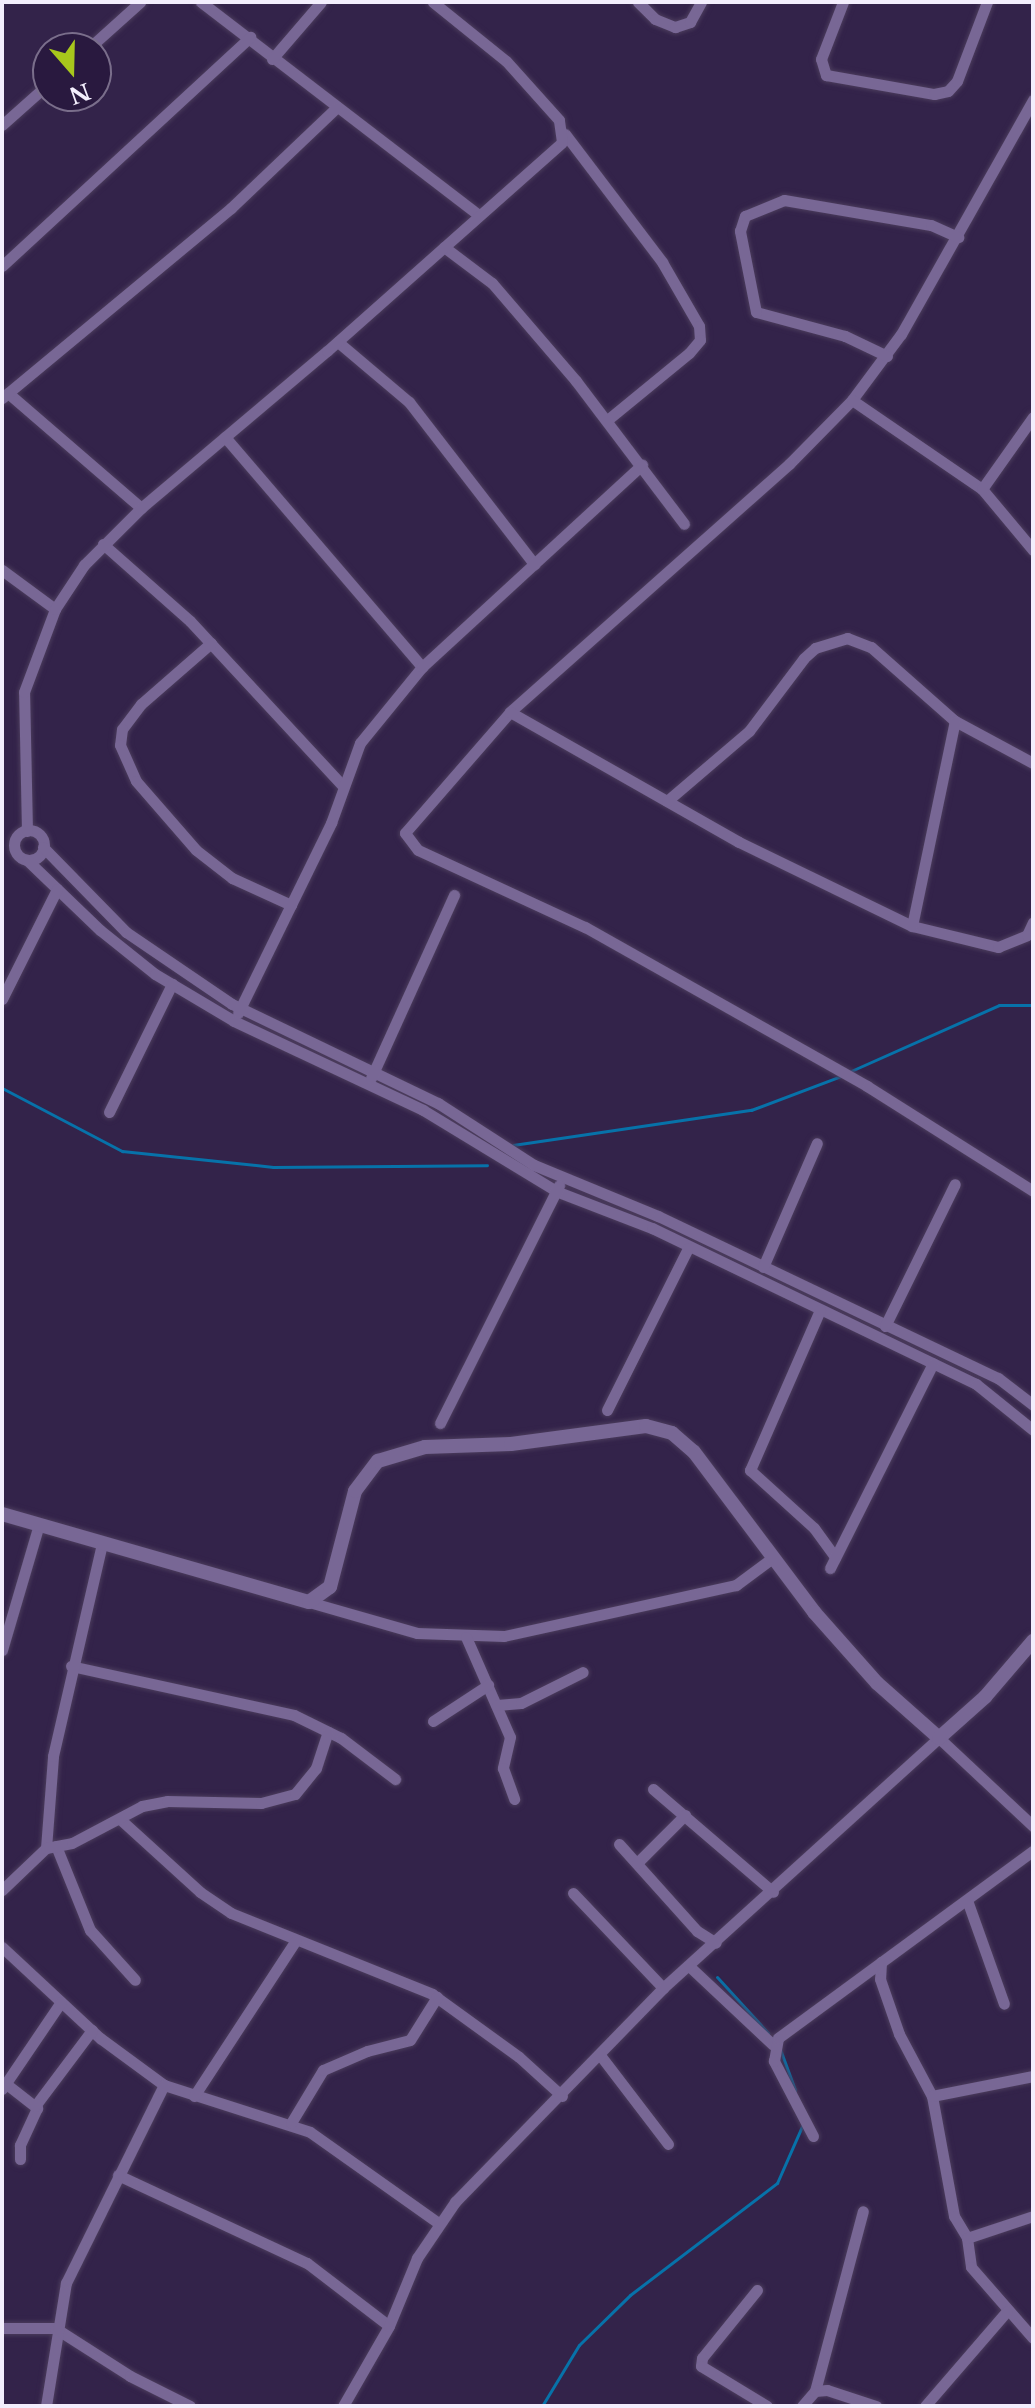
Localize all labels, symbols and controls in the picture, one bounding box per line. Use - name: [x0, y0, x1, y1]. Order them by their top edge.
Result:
- north arrow: [32, 32, 112, 112]
- text: N: [65, 77, 94, 109]

